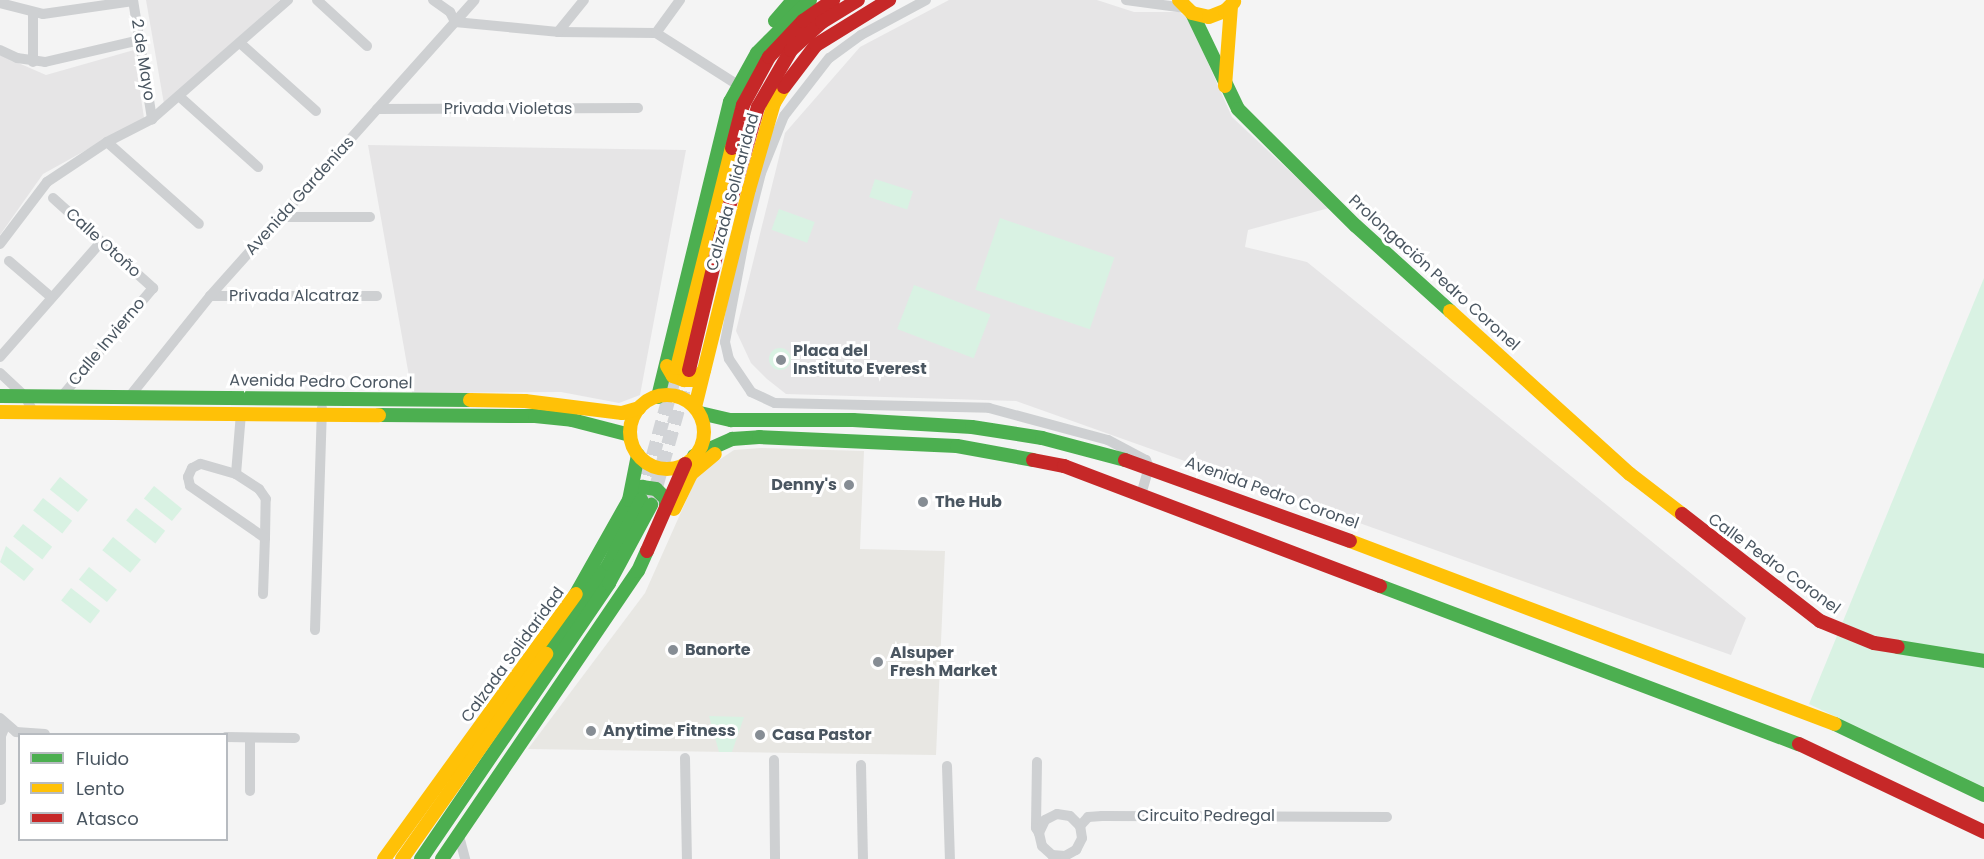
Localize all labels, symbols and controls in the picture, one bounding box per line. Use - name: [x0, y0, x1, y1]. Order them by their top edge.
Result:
- street label: 2 de Mayo: [127, 18, 159, 102]
- street label: Privada Violetas: [444, 99, 572, 119]
- street label: Calzada Solidaridad: [703, 111, 763, 273]
- street label: Avenida Gardenias: [242, 133, 358, 259]
- street label: Prolongación Pedro Coronel: [1345, 191, 1523, 355]
- street label: Calle Otoño: [62, 204, 144, 282]
- street label: Privada Alcatraz: [229, 286, 359, 306]
- street label: Calle Invierno: [65, 294, 149, 390]
- place label: Placa del Instituto Everest: [793, 341, 927, 379]
- marker: Placa del Instituto Everest: [774, 353, 788, 367]
- street label: Avenida Pedro Coronel: [229, 371, 413, 393]
- street label: Avenida Pedro Coronel: [1183, 453, 1361, 533]
- place label: Denny's: [771, 475, 837, 495]
- marker: Denny's: [842, 478, 856, 492]
- place label: The Hub: [935, 492, 1002, 512]
- marker: The Hub: [916, 495, 930, 509]
- street label: Calle Pedro Coronel: [1704, 510, 1844, 618]
- street label: Calzada Solidaridad: [457, 584, 569, 726]
- place label: Banorte: [685, 640, 751, 660]
- marker: Banorte: [666, 643, 680, 657]
- place label: Alsuper Fresh Market: [890, 643, 997, 681]
- marker: Alsuper Fresh Market: [871, 655, 885, 669]
- place label: Anytime Fitness: [603, 721, 736, 741]
- marker: Anytime Fitness: [584, 724, 598, 738]
- place label: Casa Pastor: [772, 725, 872, 745]
- marker: Casa Pastor: [753, 728, 767, 742]
- legend: [18, 733, 228, 841]
- text: Fluido: [76, 746, 129, 771]
- text: Lento: [76, 776, 125, 801]
- text: Atasco: [76, 806, 139, 831]
- street label: Circuito Pedregal: [1137, 806, 1275, 826]

